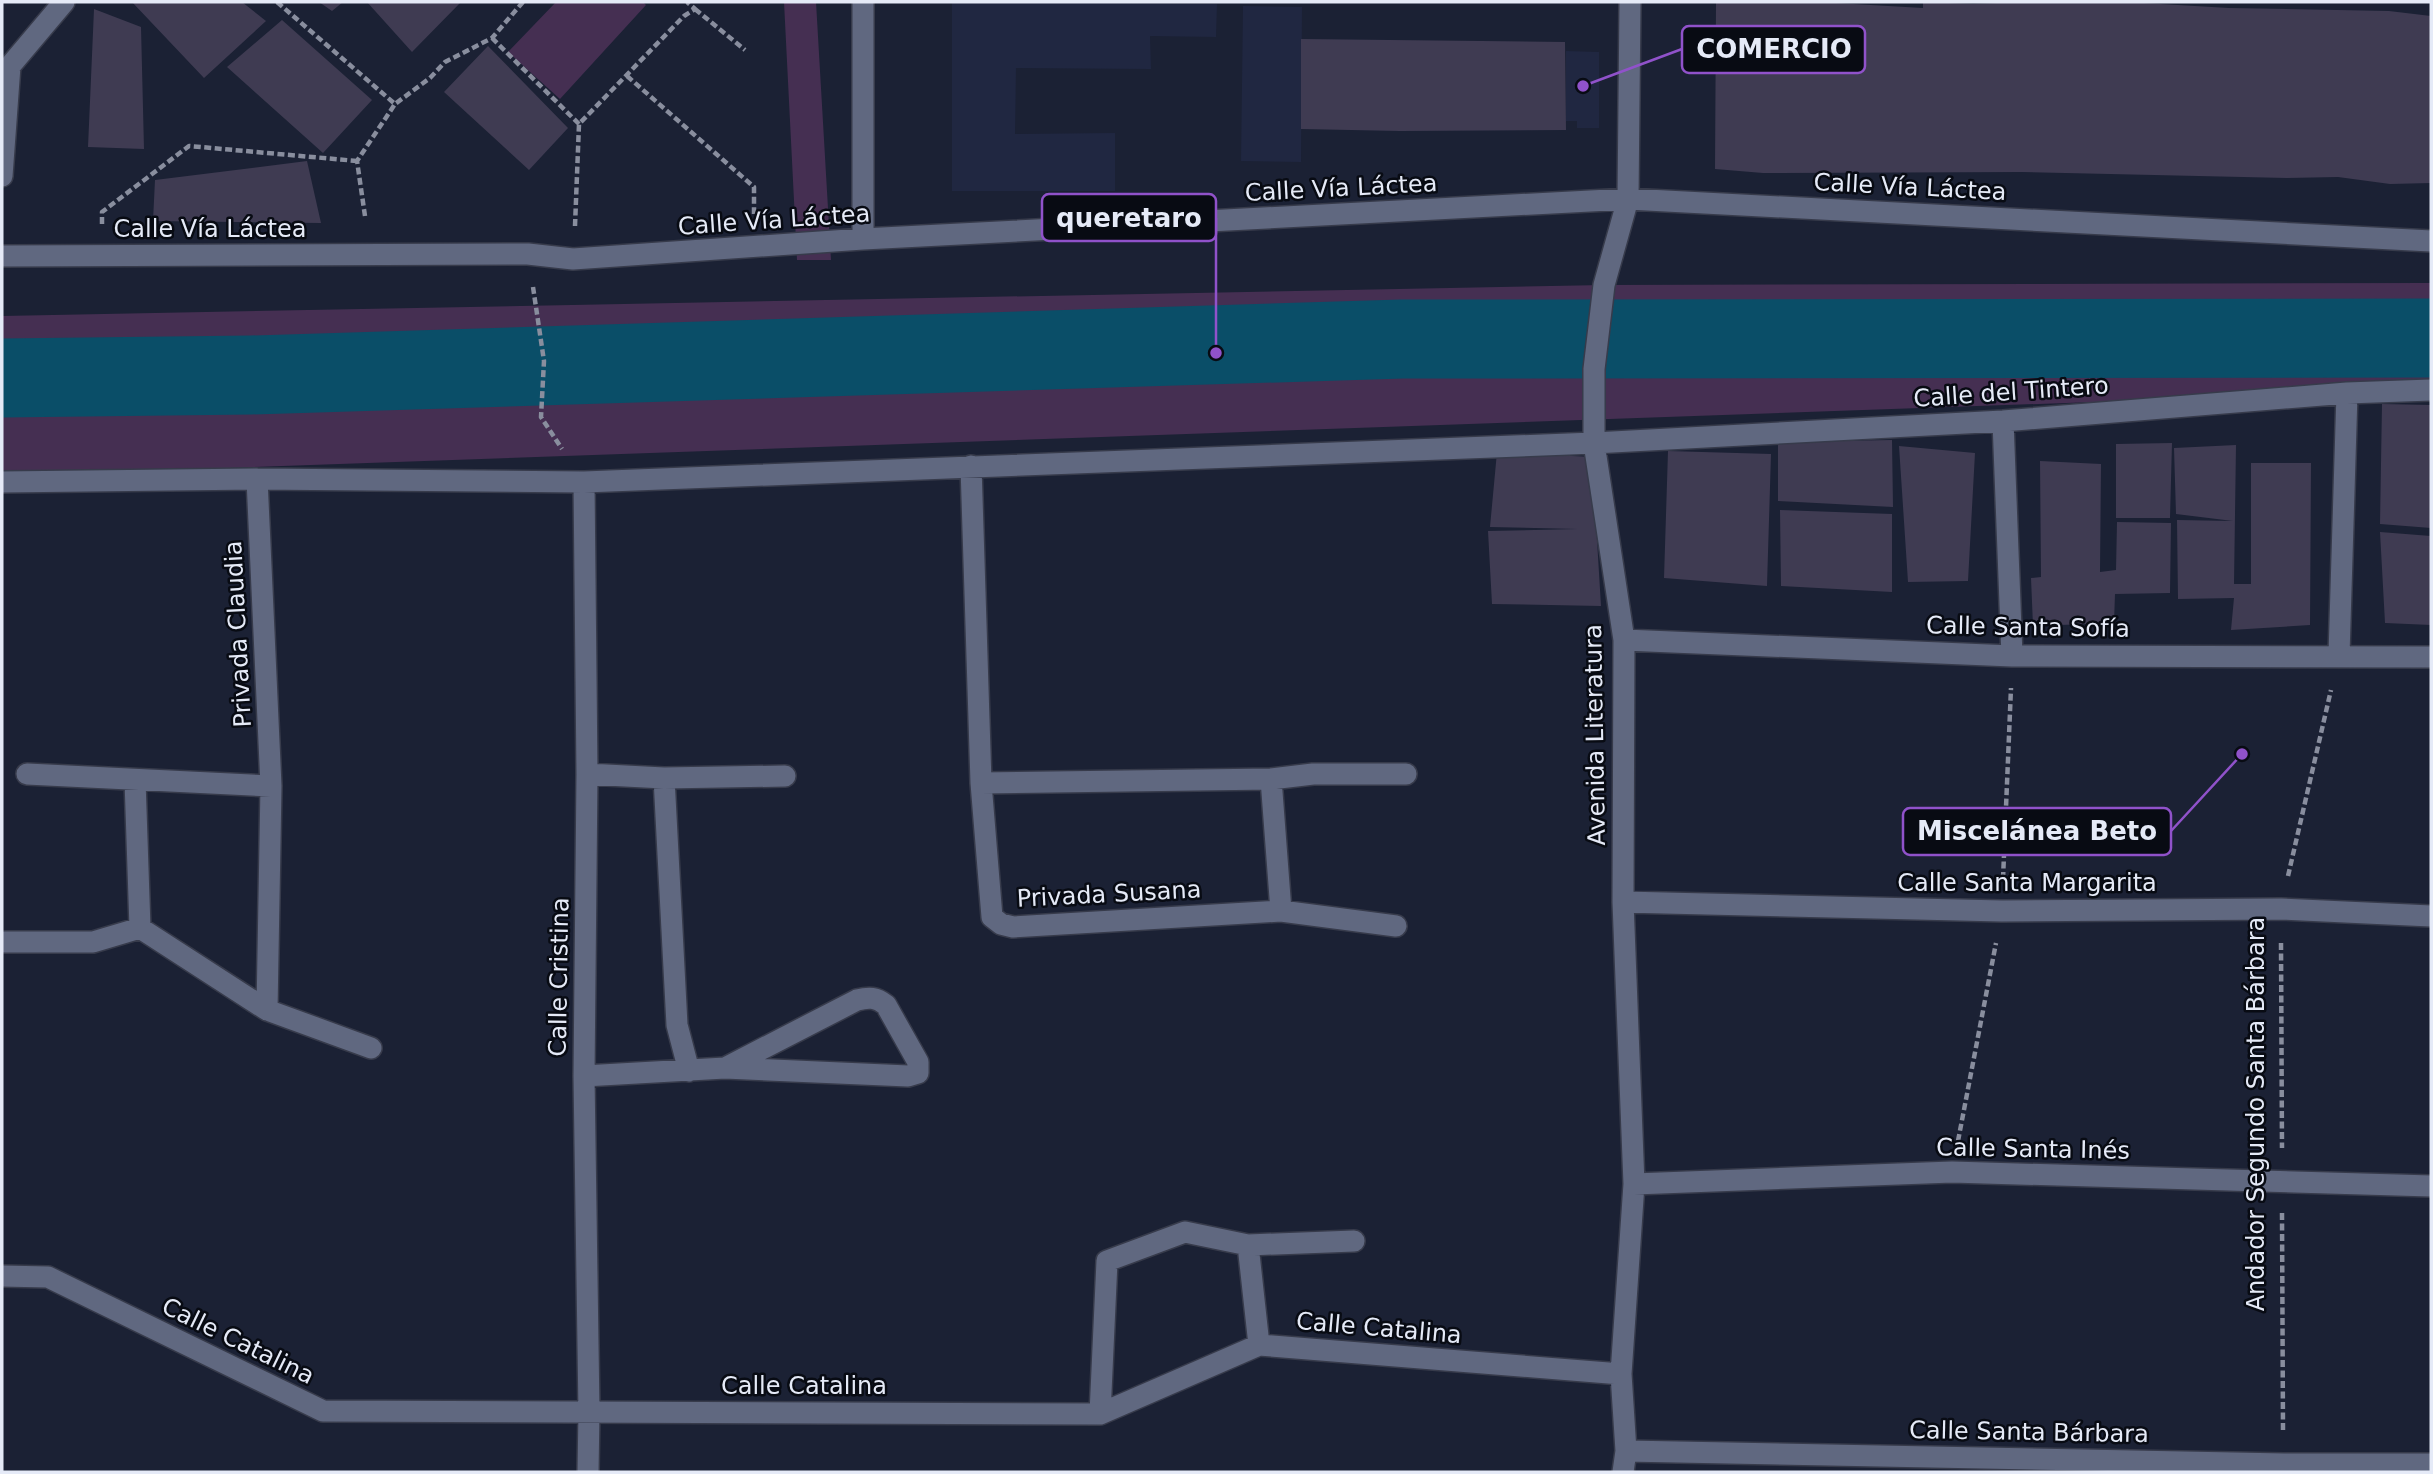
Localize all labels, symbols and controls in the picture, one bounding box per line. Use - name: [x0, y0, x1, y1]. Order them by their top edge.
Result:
- callout: COMERCIO: [1682, 26, 1865, 73]
- text: COMERCIO: [1696, 34, 1852, 64]
- street label: Calle Vía Láctea: [1813, 168, 2007, 206]
- street label: Calle Vía Láctea: [1244, 169, 1438, 207]
- callout: queretaro: [1042, 194, 1216, 241]
- street label: Calle Vía Láctea: [677, 199, 871, 241]
- text: queretaro: [1056, 203, 1202, 233]
- street label: Calle Vía Láctea: [114, 215, 306, 243]
- street label: Calle del Tintero: [1913, 371, 2109, 413]
- street label: Privada Claudia: [219, 540, 257, 728]
- street label: Calle Santa Sofía: [1926, 611, 2130, 643]
- street label: Avenida Literatura: [1579, 624, 1611, 846]
- callout: Miscelánea Beto: [1903, 808, 2171, 855]
- text: Miscelánea Beto: [1917, 816, 2157, 846]
- street label: Calle Santa Margarita: [1897, 869, 2157, 897]
- street label: Privada Susana: [1016, 875, 1202, 913]
- street label: Calle Cristina: [544, 897, 574, 1057]
- street label: Andador Segundo Santa Bárbara: [2242, 917, 2270, 1311]
- street label: Calle Santa Inés: [1936, 1133, 2130, 1165]
- street label: Calle Catalina: [157, 1292, 319, 1390]
- street label: Calle Catalina: [1295, 1307, 1463, 1349]
- street label: Calle Catalina: [721, 1372, 887, 1400]
- street label: Calle Santa Bárbara: [1909, 1416, 2149, 1448]

